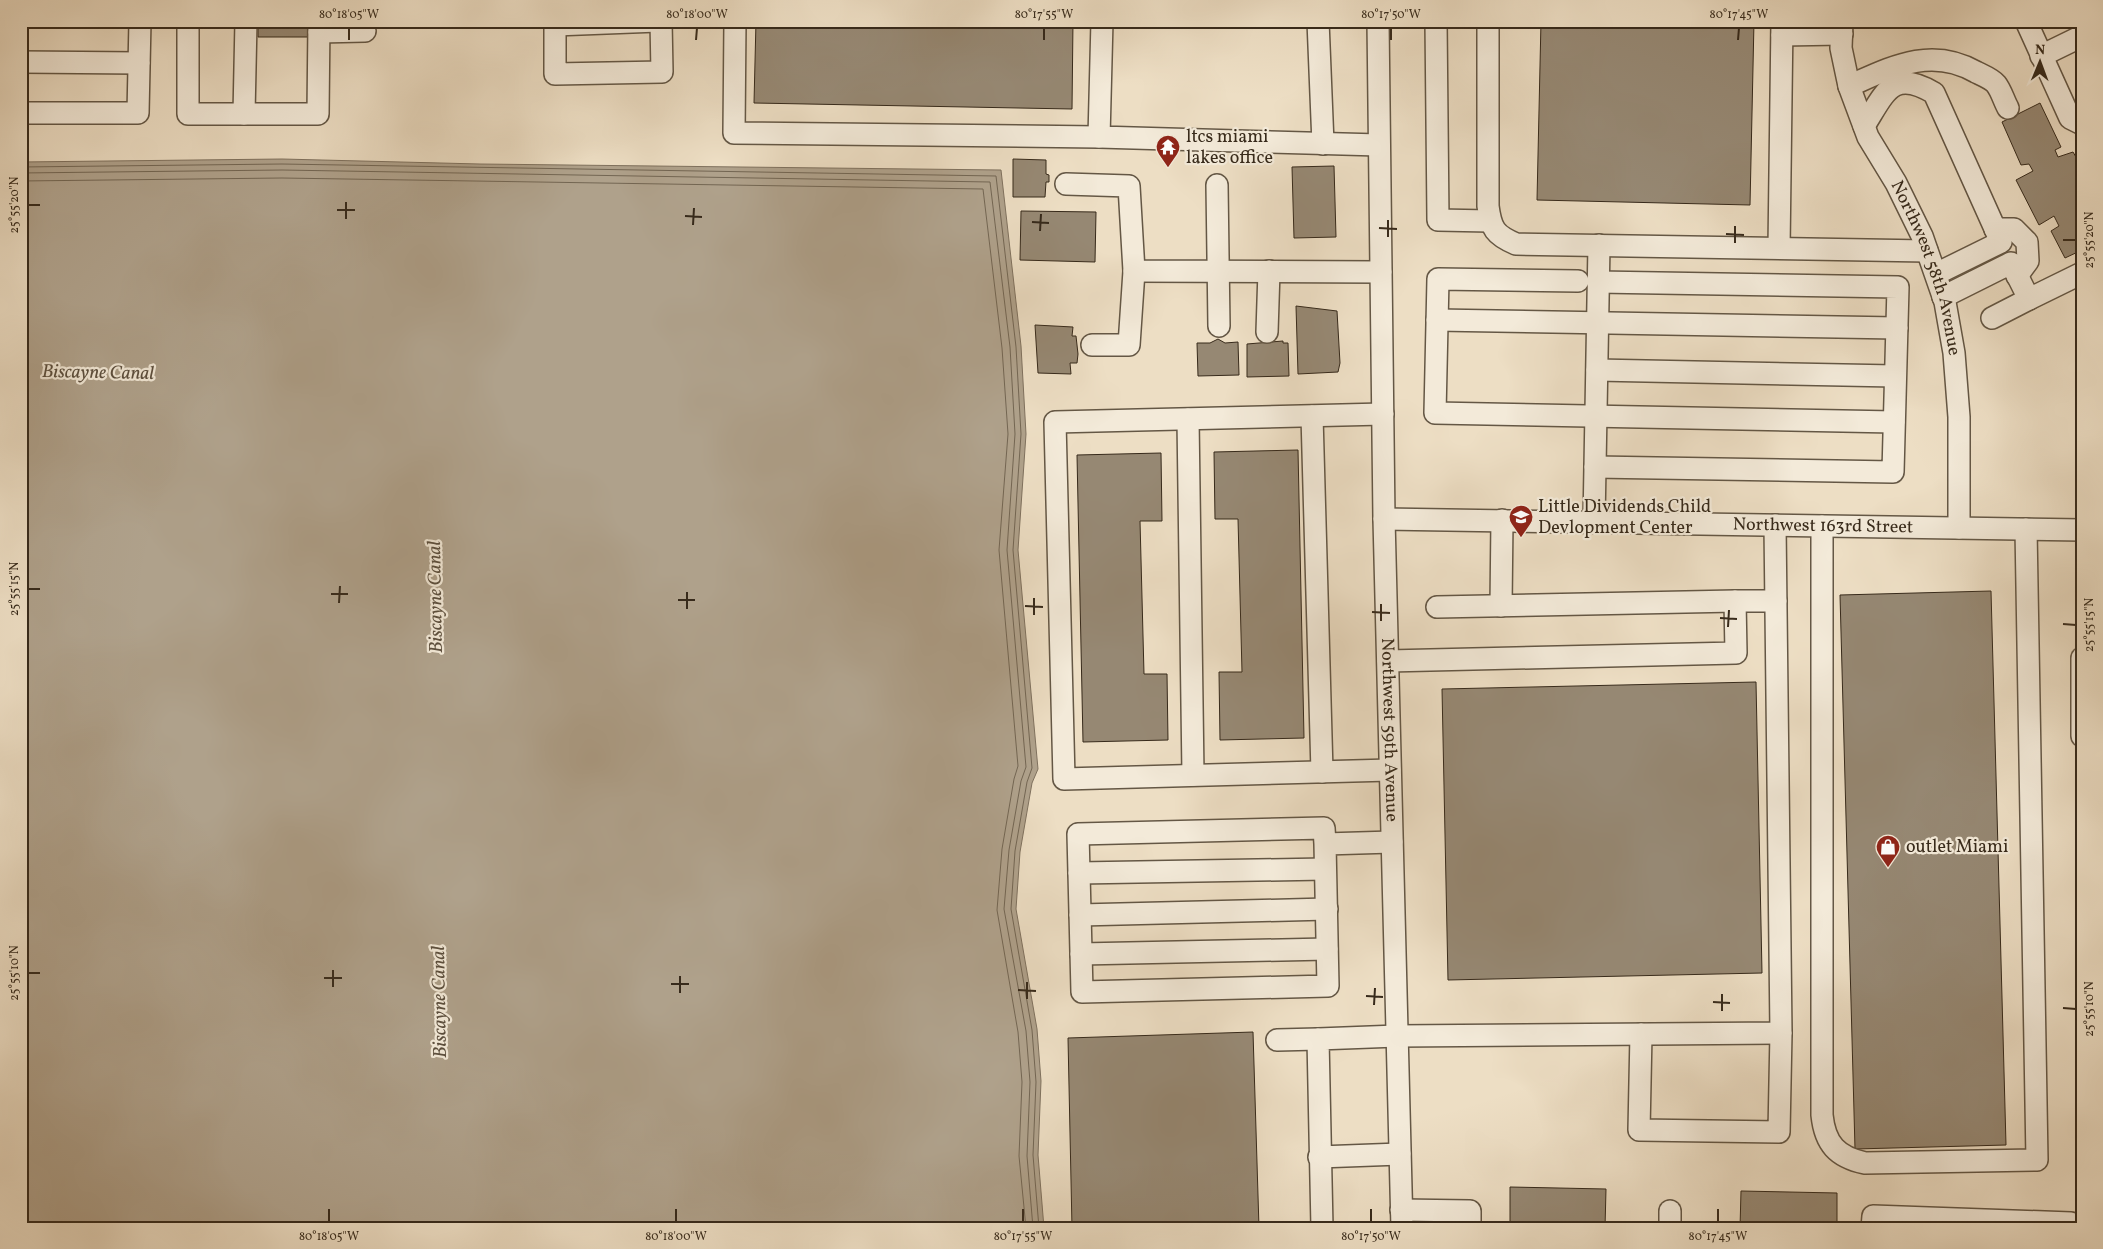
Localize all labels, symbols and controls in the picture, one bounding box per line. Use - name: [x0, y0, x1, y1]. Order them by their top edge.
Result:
- text: 80°18'05"W: [319, 7, 379, 23]
- text: 80°18'00"W: [666, 7, 728, 23]
- text: 80°17'55"W: [1015, 7, 1073, 23]
- text: 80°17'50"W: [1361, 7, 1421, 23]
- text: 80°17'45"W: [1710, 7, 1768, 23]
- north arrow: [2016, 38, 2066, 88]
- text: N: [2035, 41, 2045, 60]
- place label: ltcs miami lakes office: [1186, 125, 1273, 171]
- temple icon: ltcs miami lakes office: [1155, 134, 1181, 168]
- text: 25°55'20"N: [7, 176, 23, 233]
- street label: Northwest 58th Avenue: [1884, 176, 1967, 357]
- text: 25°55'20"N: [2082, 211, 2098, 268]
- water label: Biscayne Canal: [42, 359, 155, 387]
- place label: Little Dividends Child Devlopment Center: [1538, 495, 1711, 541]
- school or university icon: Little Dividends Child Devlopment Center: [1508, 504, 1534, 538]
- street label: Northwest 163rd Street: [1733, 512, 1913, 540]
- water label: Biscayne Canal: [422, 540, 450, 653]
- text: 25°55'15"N: [7, 562, 23, 616]
- text: 25°55'15"N: [2082, 598, 2098, 652]
- street label: Northwest 59th Avenue: [1375, 638, 1404, 822]
- shop icon: outlet Miami: [1875, 834, 1901, 868]
- place label: outlet Miami: [1906, 835, 2008, 860]
- text: 25°55'10"N: [7, 945, 23, 1001]
- water label: Biscayne Canal: [426, 945, 454, 1058]
- text: 25°55'10"N: [2082, 981, 2098, 1037]
- text: 80°18'05"W: [299, 1229, 359, 1245]
- text: 80°18'00"W: [645, 1229, 707, 1245]
- text: 80°17'55"W: [994, 1229, 1052, 1245]
- text: 80°17'50"W: [1341, 1229, 1401, 1245]
- text: 80°17'45"W: [1689, 1229, 1747, 1245]

